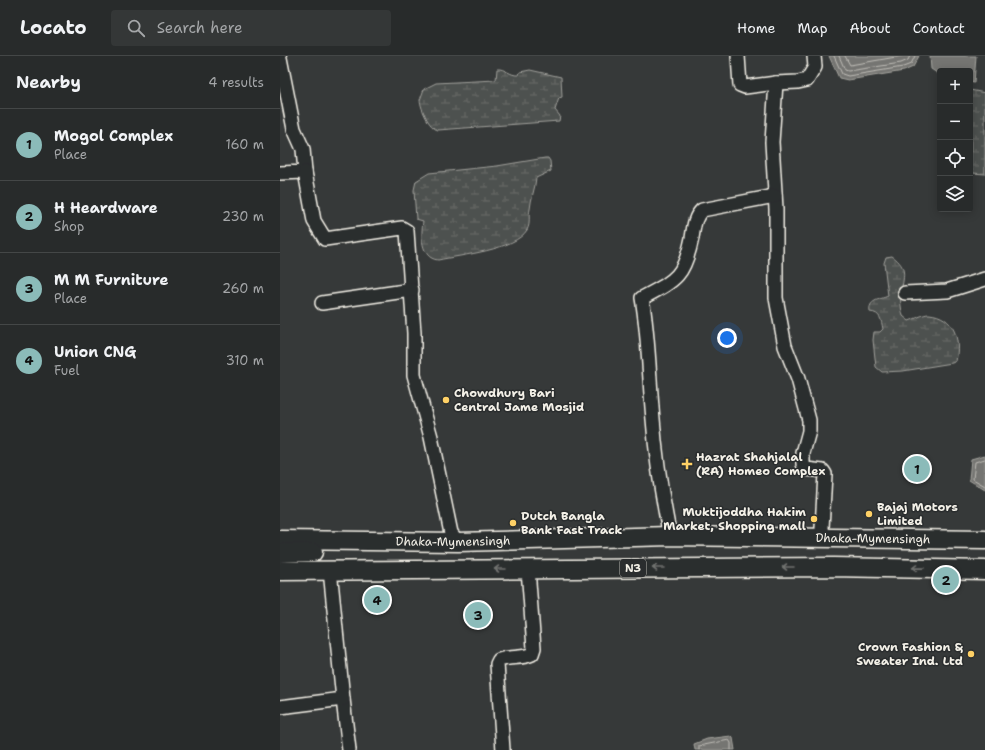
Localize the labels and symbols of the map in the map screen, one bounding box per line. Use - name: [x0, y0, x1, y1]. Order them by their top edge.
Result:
- your location: [717, 328, 737, 348]
- place label: Chowdhury Bari Central Jame Mosjid: [454, 385, 584, 415]
- marker: Chowdhury Bari Central Jame Mosjid: [441, 395, 451, 405]
- place label: Hazrat Shahjalal (RA) Homeo Complex: [696, 449, 826, 479]
- pin: 1: [904, 454, 930, 484]
- marker: Hazrat Shahjalal (RA) Homeo Complex: [681, 458, 693, 470]
- place label: Bajaj Motors Limited: [877, 499, 958, 529]
- place label: Muktijoddha Hakim Market, Shopping mall: [663, 504, 806, 534]
- place label: Dutch Bangla Bank Fast Track: [521, 508, 622, 538]
- marker: Bajaj Motors Limited: [864, 509, 874, 519]
- marker: Muktijoddha Hakim Market, Shopping mall: [809, 514, 819, 524]
- marker: Dutch Bangla Bank Fast Track: [508, 518, 518, 528]
- street label: Dhaka-Mymensingh: [815, 530, 930, 547]
- street label: Dhaka-Mymensingh: [395, 533, 511, 550]
- road number: N3: [620, 559, 646, 577]
- one-way arrow: [782, 563, 795, 571]
- one-way arrow: [652, 564, 665, 572]
- one-way arrow: [494, 565, 507, 573]
- one-way arrow: [912, 565, 925, 572]
- pin: 2: [933, 565, 959, 595]
- pin: 4: [364, 585, 390, 615]
- pin: 3: [465, 600, 491, 630]
- place label: Crown Fashion & Sweater Ind. Ltd: [856, 639, 964, 669]
- marker: Crown Fashion & Sweater Ind. Ltd: [966, 649, 976, 659]

